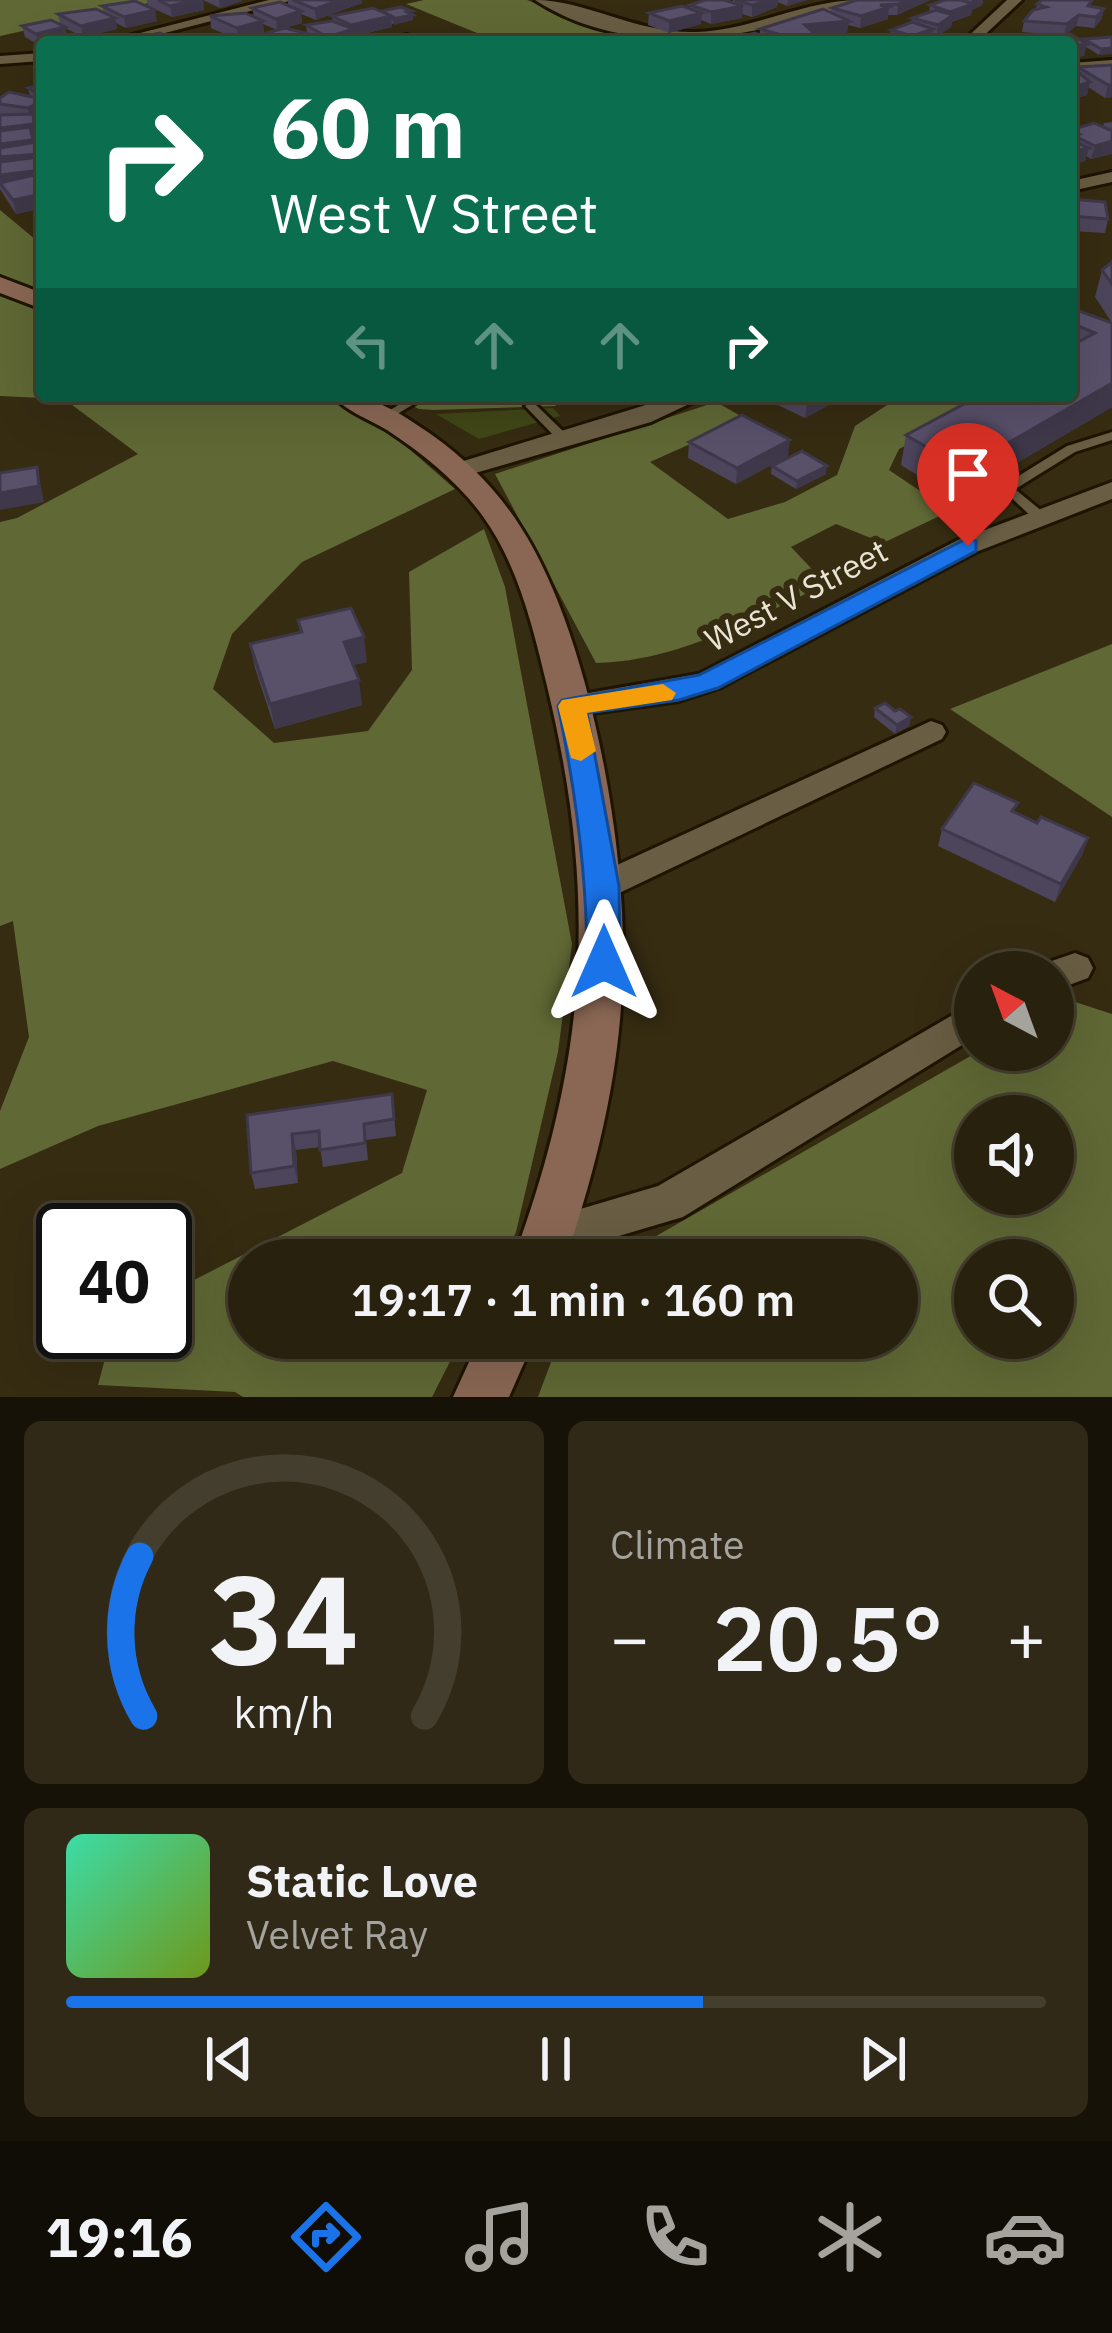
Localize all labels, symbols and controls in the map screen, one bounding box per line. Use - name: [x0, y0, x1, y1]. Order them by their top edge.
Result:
- text: 60 m: [270, 72, 466, 181]
- icon: right: [72, 84, 228, 240]
- text: West V Street: [270, 178, 598, 248]
- icon: left: [335, 312, 401, 378]
- icon: ahead: [461, 312, 527, 378]
- icon: ahead: [587, 312, 653, 378]
- icon: right: [713, 312, 779, 378]
- pin: [917, 423, 1019, 546]
- icon: arrive: [935, 441, 1001, 507]
- street label: West V Street: [697, 528, 894, 661]
- position arrow: [541, 899, 667, 1025]
- north arrow: [954, 951, 1074, 1071]
- map controls: [954, 951, 1074, 1359]
- button: sound: [954, 1095, 1074, 1215]
- speed limit sign: 40: [36, 1203, 192, 1359]
- button: search: [954, 1239, 1074, 1359]
- text: 19:17 · 1 min · 160 m: [351, 1270, 795, 1328]
- text: Climate: [610, 1519, 744, 1570]
- text: 34: [209, 1537, 359, 1699]
- text: 20.5°: [712, 1579, 944, 1696]
- text: −: [610, 1594, 650, 1680]
- text: +: [1006, 1594, 1046, 1680]
- text: km/h: [234, 1683, 334, 1739]
- text: Static Love: [246, 1851, 478, 1909]
- text: Velvet Ray: [246, 1909, 428, 1960]
- icon: previous: [196, 2026, 262, 2092]
- icon: pause: [523, 2026, 589, 2092]
- icon: next: [850, 2026, 916, 2092]
- icon: directions: [284, 2195, 368, 2279]
- icon: music: [458, 2195, 542, 2279]
- icon: phone: [633, 2195, 717, 2279]
- icon: climate: [808, 2195, 892, 2279]
- icon: car: [983, 2195, 1067, 2279]
- text: 19:16: [45, 2202, 193, 2272]

